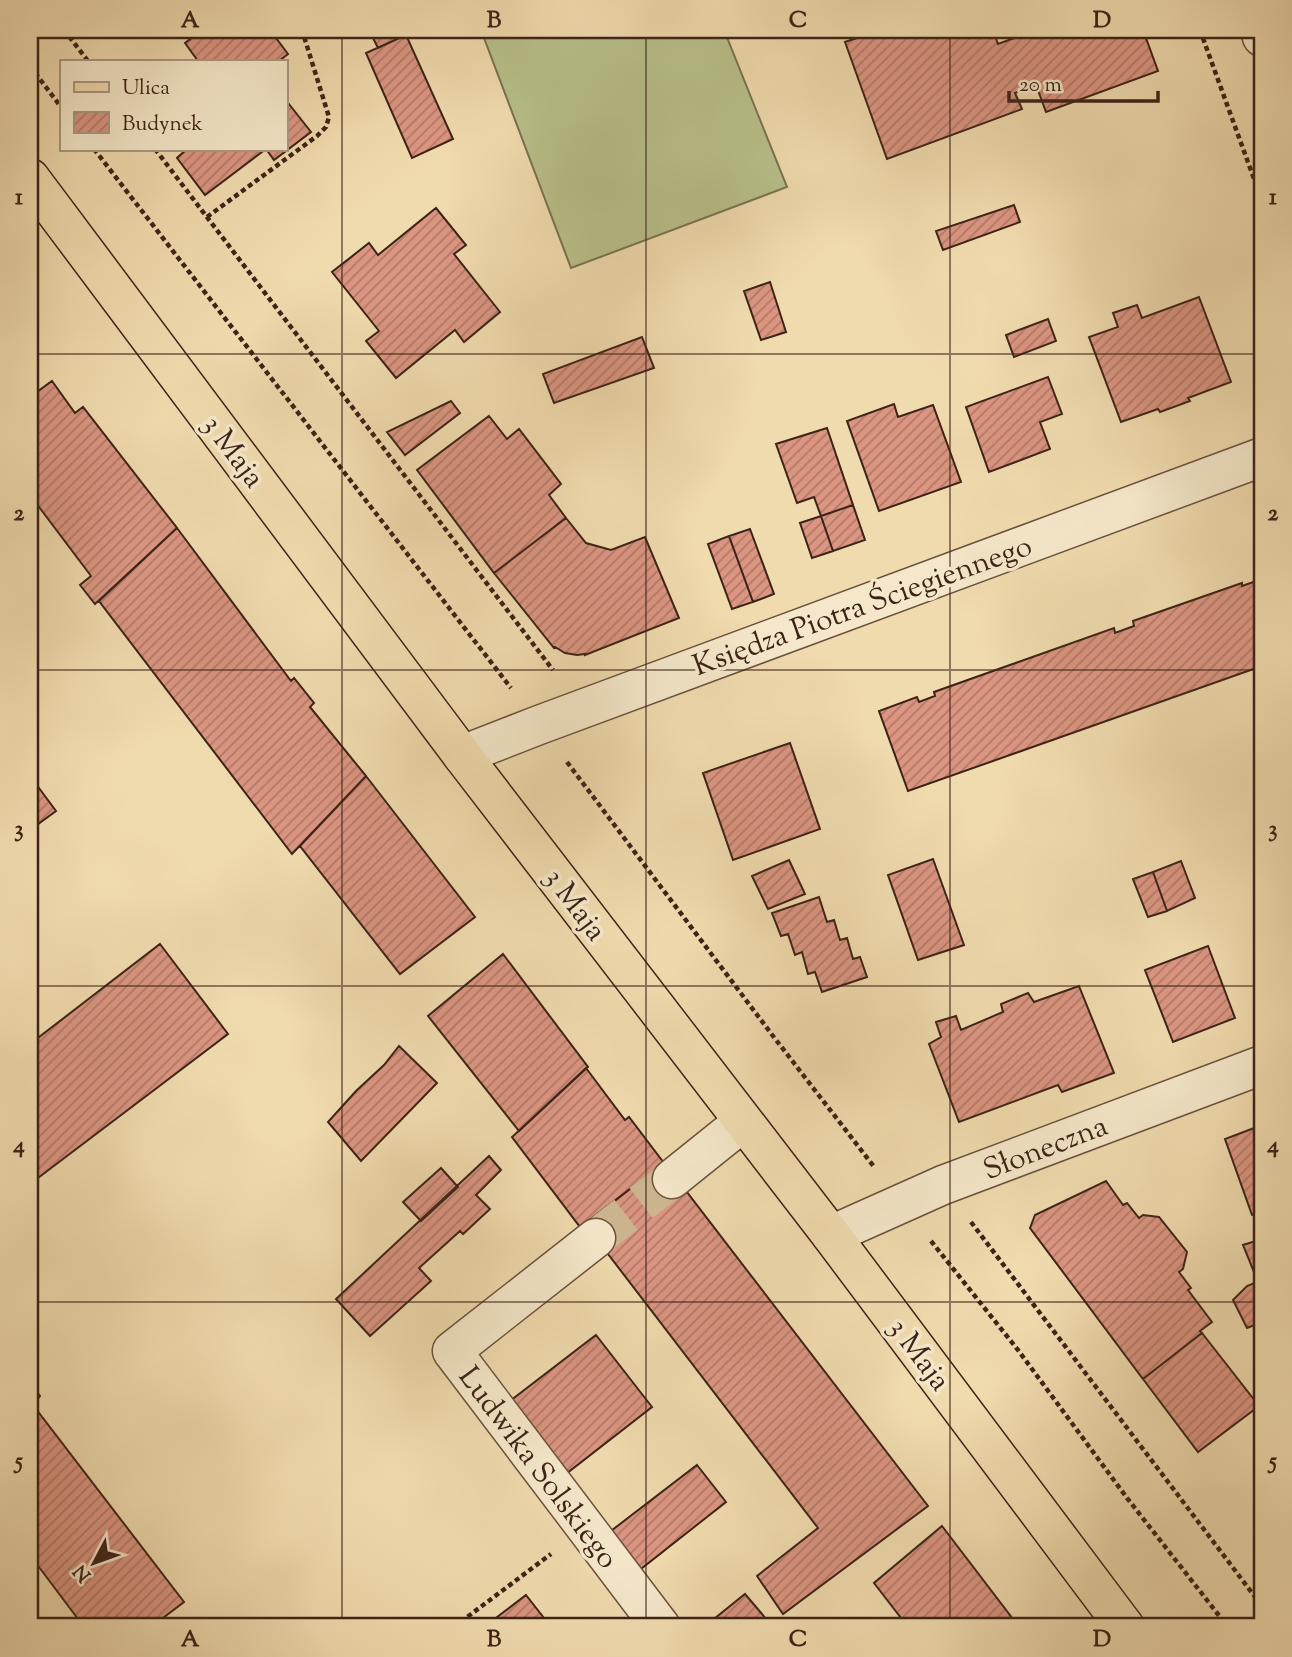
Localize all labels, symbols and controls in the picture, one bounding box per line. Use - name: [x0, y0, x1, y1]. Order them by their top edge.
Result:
- text: A: [181, 5, 200, 38]
- text: B: [487, 5, 502, 38]
- text: C: [789, 5, 807, 38]
- text: D: [1093, 5, 1111, 38]
- legend: [60, 60, 287, 150]
- scale bar: [1009, 60, 1157, 104]
- text: 20 m: [1019, 71, 1062, 101]
- text: Ulica: [122, 74, 170, 104]
- text: Budynek: [122, 110, 203, 140]
- text: 1: [15, 182, 23, 215]
- text: 1: [1269, 182, 1277, 215]
- street label: 3 Maja: [190, 407, 274, 498]
- text: 2: [14, 498, 25, 531]
- text: 2: [1268, 498, 1279, 531]
- street label: Księdza Piotra Ściegiennego: [687, 526, 1038, 689]
- text: 3: [14, 814, 24, 847]
- text: 3: [1268, 814, 1278, 847]
- street label: 3 Maja: [532, 860, 616, 951]
- street label: Słoneczna: [977, 1106, 1115, 1193]
- text: 4: [12, 1130, 25, 1163]
- text: 4: [1266, 1130, 1279, 1163]
- street label: 3 Maja: [876, 1310, 960, 1401]
- street label: Ludwika Solskiego: [447, 1358, 627, 1579]
- text: 5: [13, 1446, 23, 1479]
- text: 5: [1267, 1446, 1277, 1479]
- north arrow: [60, 1528, 130, 1598]
- text: N: [68, 1558, 98, 1587]
- text: A: [181, 1624, 200, 1657]
- text: B: [487, 1624, 502, 1657]
- text: C: [789, 1624, 807, 1657]
- text: D: [1093, 1624, 1111, 1657]

